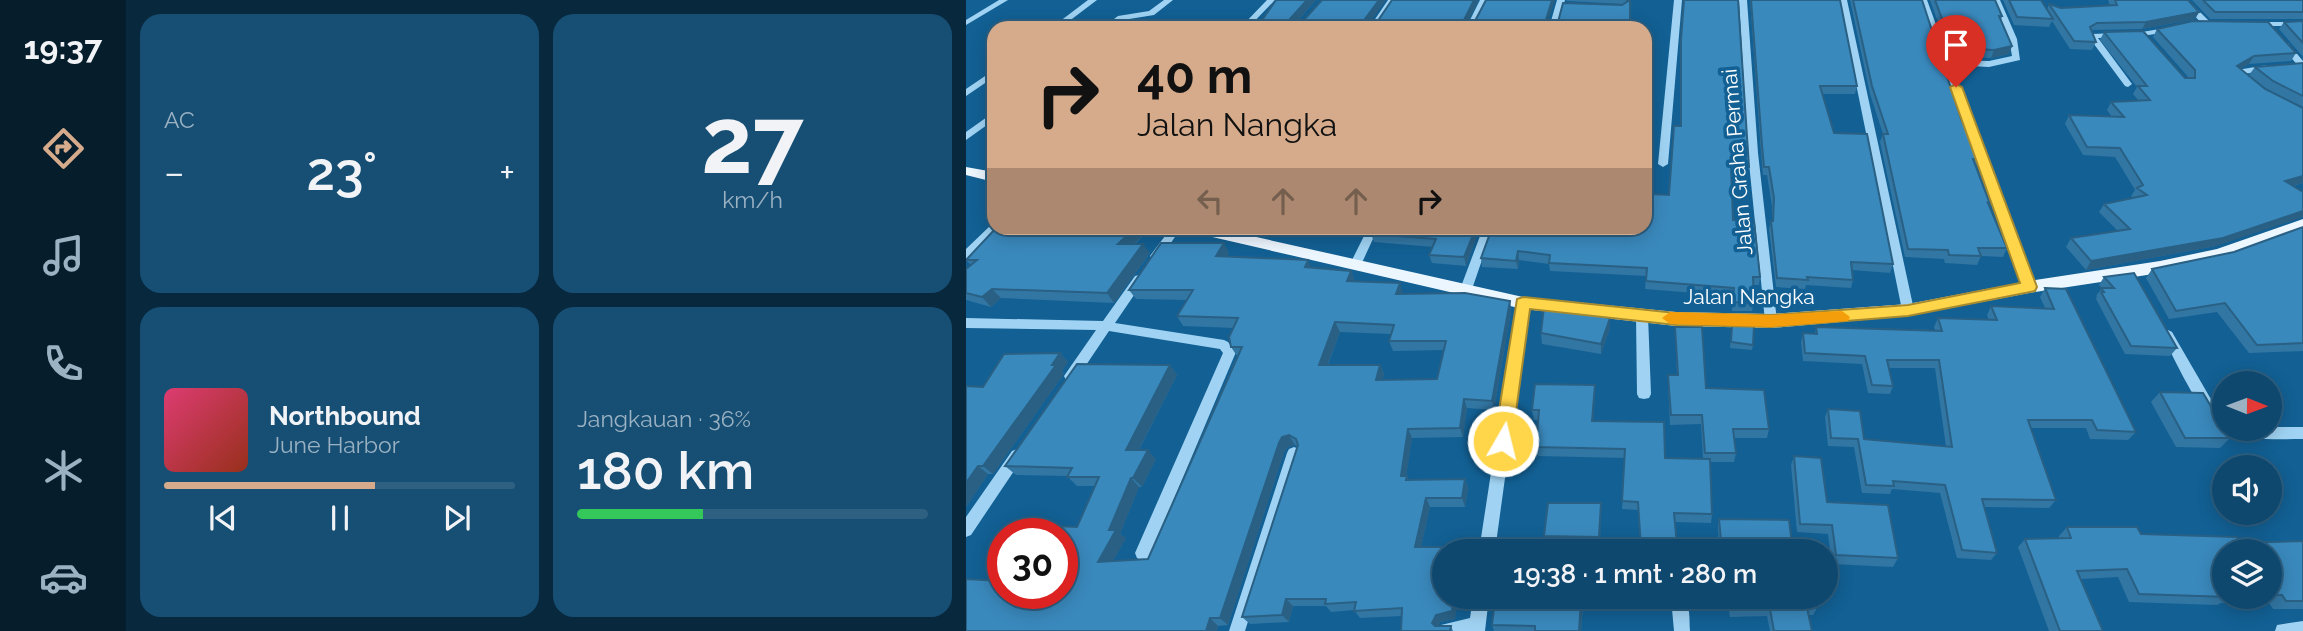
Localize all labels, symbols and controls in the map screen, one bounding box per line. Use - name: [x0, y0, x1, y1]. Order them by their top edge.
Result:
- pin: [1926, 15, 1986, 87]
- icon: arrive: [1937, 26, 1975, 64]
- text: 19:37: [24, 29, 102, 66]
- text: 40 m: [1137, 47, 1252, 104]
- icon: right: [1022, 49, 1113, 140]
- street label: Jalan Graha Permai: [1716, 68, 1758, 256]
- text: 27: [701, 87, 804, 194]
- text: AC: [164, 106, 195, 133]
- text: Jalan Nangka: [1137, 106, 1337, 143]
- icon: directions: [39, 124, 88, 173]
- text: 23°: [307, 141, 377, 202]
- text: −: [164, 150, 184, 195]
- text: +: [499, 150, 515, 195]
- icon: left: [1191, 182, 1229, 220]
- icon: ahead: [1264, 182, 1302, 220]
- icon: ahead: [1337, 182, 1375, 220]
- icon: right: [1410, 182, 1448, 220]
- text: km/h: [722, 186, 783, 213]
- icon: music: [39, 231, 88, 280]
- street label: Jalan Nangka: [1683, 284, 1815, 309]
- icon: phone: [39, 339, 88, 388]
- north arrow: [2212, 371, 2282, 441]
- map controls: [2212, 371, 2282, 609]
- text: Northbound: [269, 401, 421, 431]
- position arrow: [1466, 404, 1540, 478]
- text: Jangkauan · 36%: [577, 405, 751, 432]
- text: June Harbor: [269, 431, 400, 458]
- text: 180 km: [577, 440, 754, 501]
- icon: climate: [39, 446, 88, 495]
- button: sound: [2212, 455, 2282, 525]
- icon: previous: [204, 499, 242, 537]
- icon: pause: [321, 499, 359, 537]
- icon: next: [438, 499, 476, 537]
- speed limit sign: 30: [987, 518, 1078, 609]
- button: layers: [2212, 539, 2282, 609]
- icon: car: [39, 553, 88, 602]
- text: 19:38 · 1 mnt · 280 m: [1513, 559, 1757, 589]

